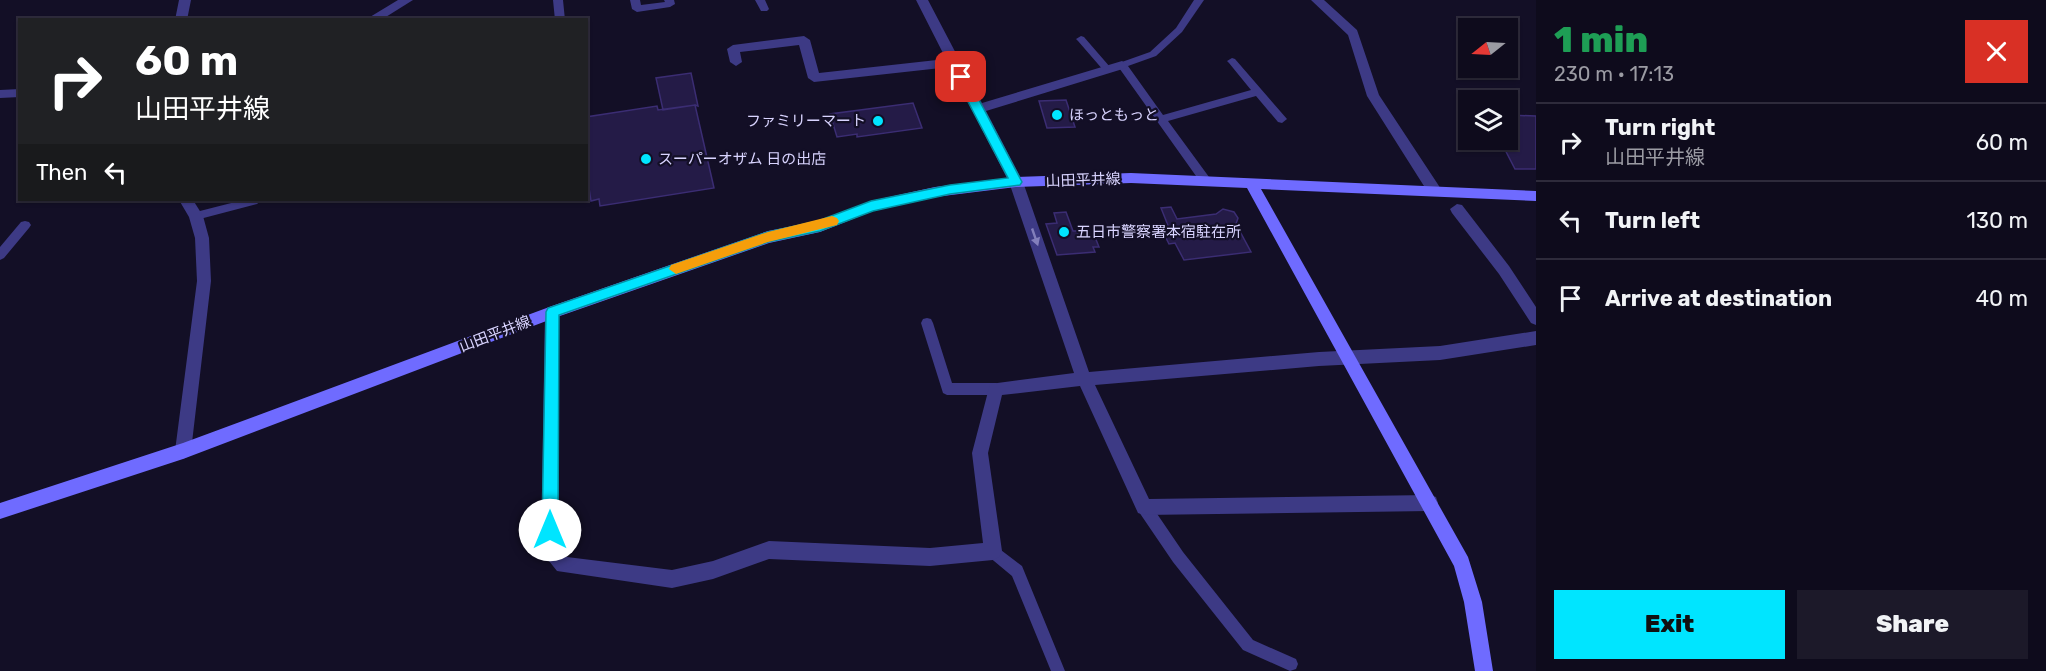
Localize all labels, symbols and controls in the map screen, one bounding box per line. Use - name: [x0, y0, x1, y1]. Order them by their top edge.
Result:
- north arrow: [1458, 18, 1518, 78]
- map controls: [1458, 18, 1518, 150]
- text: 1 min: [1554, 18, 1648, 61]
- button: close: [1965, 20, 2028, 83]
- text: 60 m: [135, 36, 238, 86]
- icon: right: [36, 42, 114, 120]
- pin: [935, 51, 986, 102]
- icon: arrive: [944, 60, 977, 93]
- text: 230 m · 17:13: [1554, 62, 1674, 86]
- button: layers: [1458, 90, 1518, 150]
- text: 山田平井線: [135, 93, 270, 125]
- place label: ほっともっと: [1069, 106, 1159, 124]
- marker: ほっともっと: [1050, 108, 1064, 122]
- place label: ファミリーマート: [746, 112, 866, 130]
- marker: ファミリーマート: [871, 114, 885, 128]
- text: Turn right: [1605, 114, 1715, 141]
- icon: right: [1554, 126, 1587, 159]
- text: 60 m: [1976, 129, 2028, 156]
- text: 山田平井線: [1605, 145, 1705, 169]
- place label: スーパーオザム 日の出店: [658, 150, 826, 168]
- marker: スーパーオザム 日の出店: [639, 152, 653, 166]
- icon: left: [99, 156, 132, 189]
- text: Then: [36, 159, 87, 186]
- street label: 山田平井線: [1045, 170, 1121, 190]
- icon: left: [1554, 204, 1587, 237]
- text: Turn left: [1605, 207, 1700, 234]
- text: 130 m: [1966, 207, 2028, 234]
- place label: 五日市警察署本宿駐在所: [1076, 223, 1241, 241]
- marker: 五日市警察署本宿駐在所: [1057, 225, 1071, 239]
- one-way arrow: [1031, 228, 1041, 246]
- icon: arrive: [1554, 282, 1587, 315]
- text: Arrive at destination: [1605, 285, 1832, 312]
- text: 40 m: [1975, 285, 2028, 312]
- street label: 山田平井線: [457, 312, 533, 356]
- position arrow: [518, 498, 582, 562]
- button: Exit: [1554, 590, 1785, 659]
- button: Share: [1797, 590, 2028, 659]

